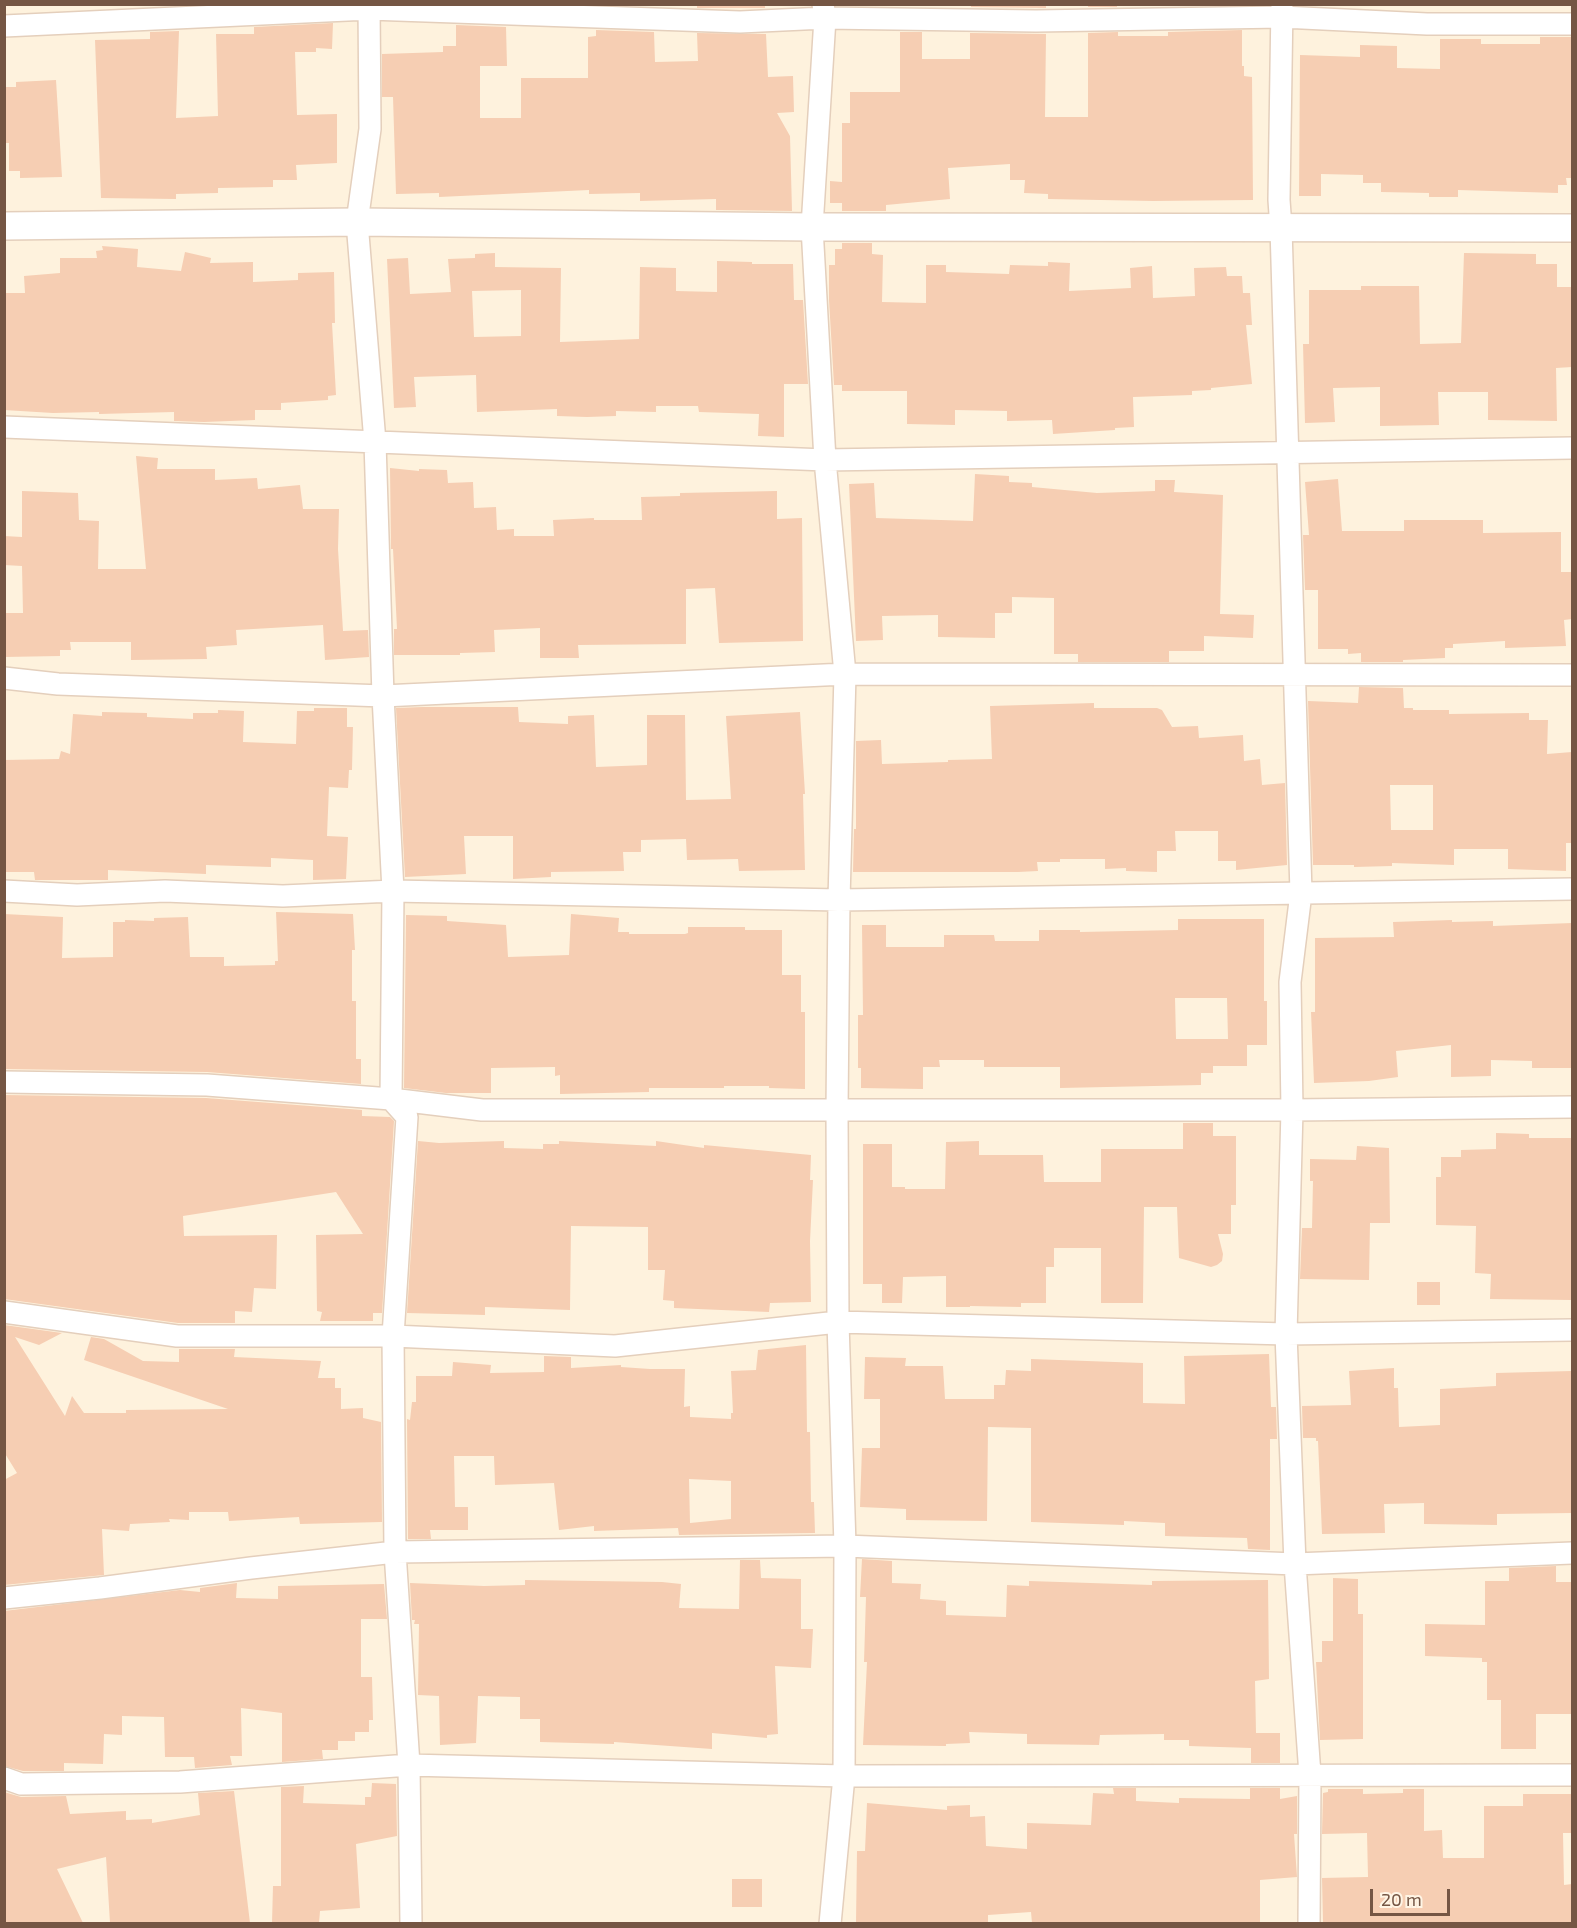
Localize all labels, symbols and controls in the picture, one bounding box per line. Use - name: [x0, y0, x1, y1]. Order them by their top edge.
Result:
- scale bar: [1373, 1877, 1452, 1915]
- text: 20 m: [1381, 1888, 1422, 1910]

